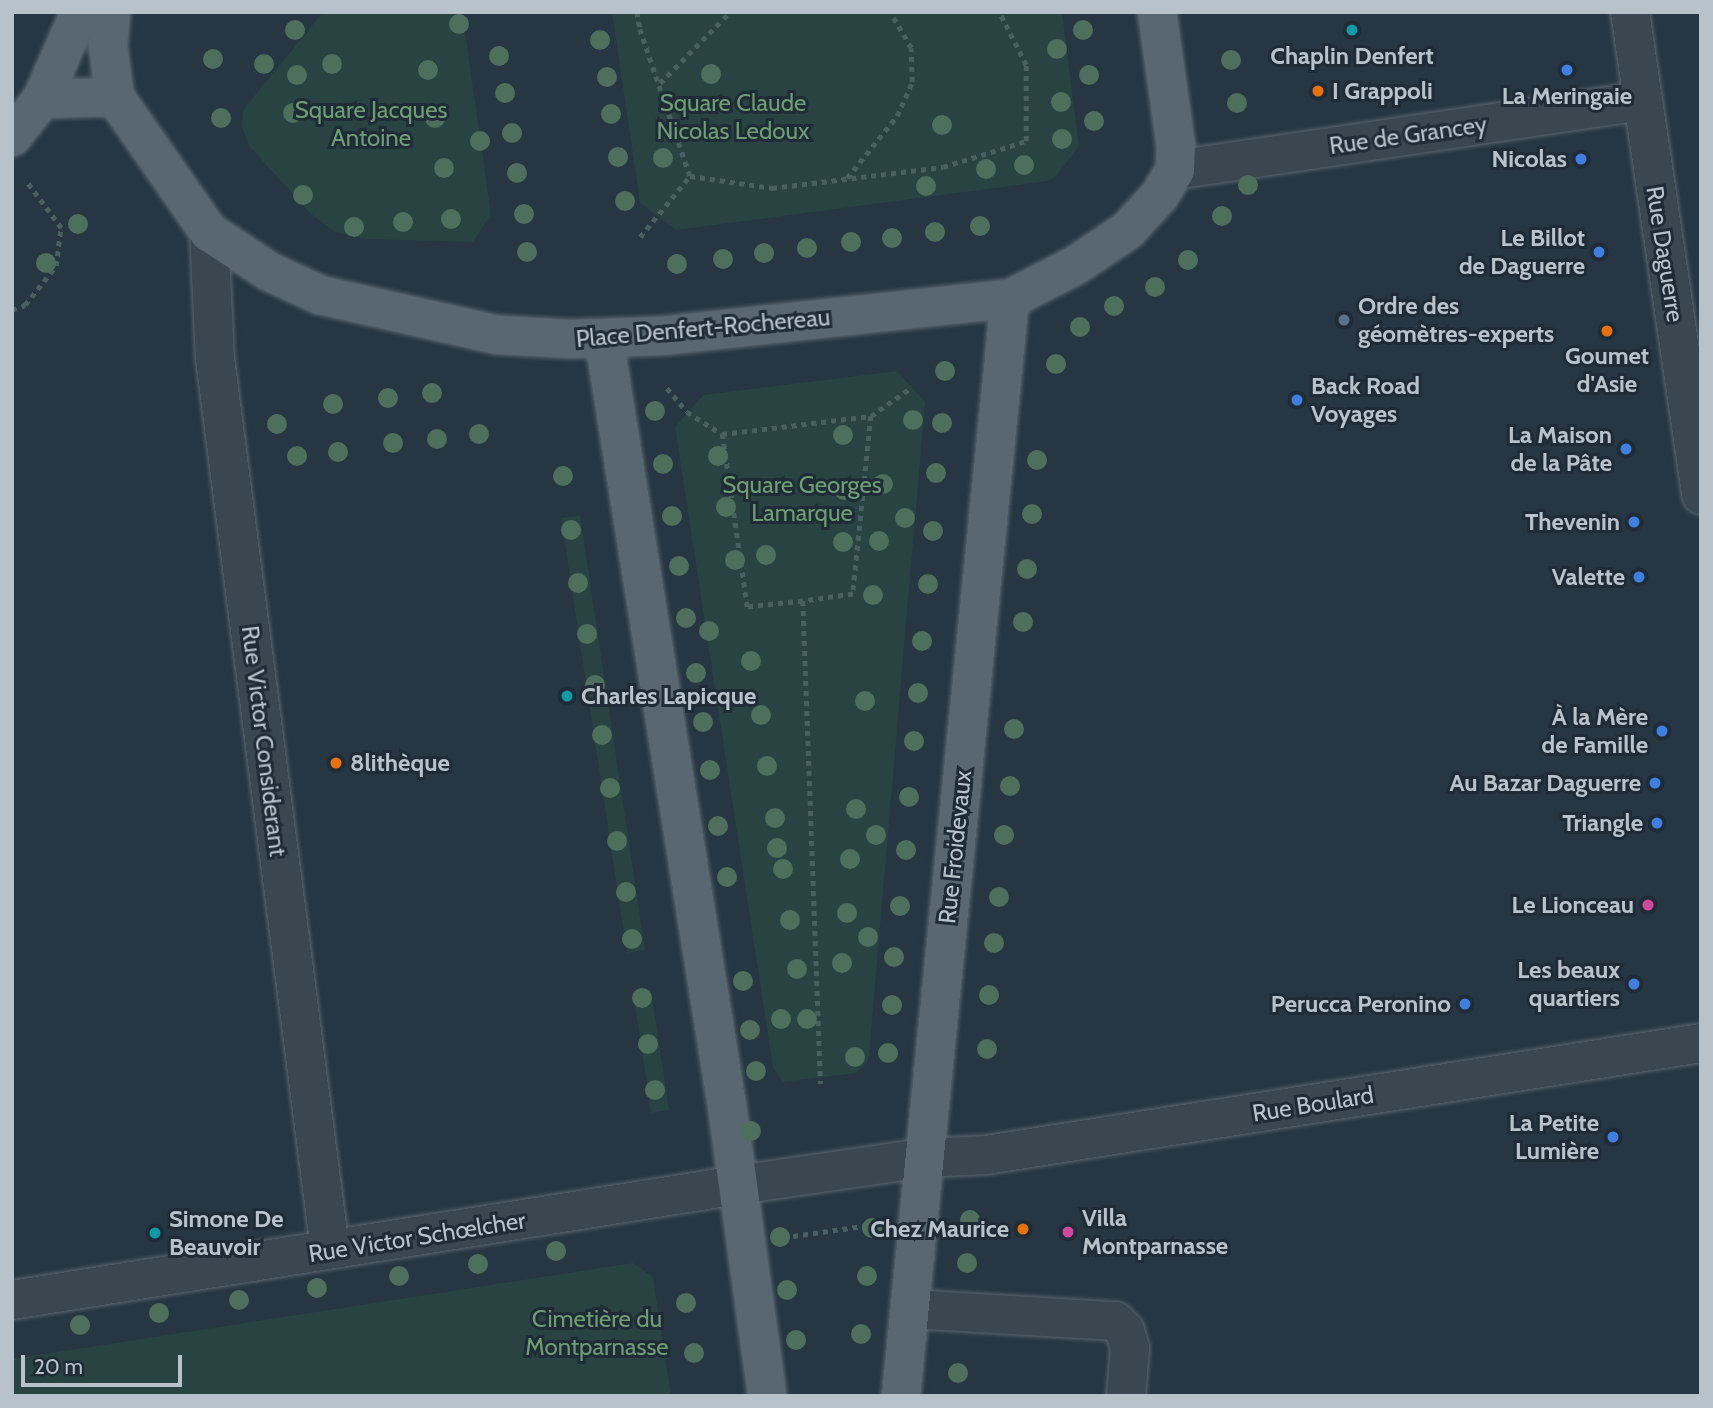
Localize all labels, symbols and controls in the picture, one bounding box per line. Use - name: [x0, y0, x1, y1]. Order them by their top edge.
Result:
- marker: Chaplin Denfert: [1344, 22, 1360, 38]
- place label: Chaplin Denfert: [1270, 42, 1434, 70]
- marker: La Meringaie: [1559, 62, 1575, 78]
- place label: I Grappoli: [1332, 77, 1433, 105]
- place label: La Meringaie: [1502, 82, 1632, 110]
- marker: I Grappoli: [1310, 83, 1326, 99]
- park label: Square Claude Nicolas Ledoux: [657, 89, 809, 145]
- park label: Square Jacques Antoine: [295, 96, 447, 152]
- street label: Rue de Grancey: [1327, 110, 1489, 160]
- place label: Nicolas: [1492, 145, 1567, 173]
- marker: Nicolas: [1573, 151, 1589, 167]
- street label: Rue Daguerre: [1640, 184, 1690, 324]
- place label: Le Billot de Daguerre: [1459, 224, 1585, 280]
- marker: Le Billot de Daguerre: [1591, 244, 1607, 260]
- place label: Ordre des géomètres-experts: [1358, 292, 1554, 348]
- street label: Place Denfert-Rochereau: [575, 303, 831, 353]
- marker: Ordre des géomètres-experts: [1336, 312, 1352, 328]
- marker: Goumet d'Asie: [1599, 323, 1615, 339]
- place label: Goumet d'Asie: [1565, 342, 1649, 398]
- place label: Back Road Voyages: [1311, 372, 1420, 428]
- marker: Back Road Voyages: [1289, 392, 1305, 408]
- place label: La Maison de la Pâte: [1508, 421, 1612, 477]
- marker: La Maison de la Pâte: [1618, 441, 1634, 457]
- park label: Square Georges Lamarque: [722, 471, 882, 527]
- place label: Thevenin: [1525, 508, 1620, 536]
- marker: Thevenin: [1626, 514, 1642, 530]
- place label: Valette: [1552, 563, 1625, 591]
- marker: Valette: [1631, 569, 1647, 585]
- street label: Rue Victor Considerant: [236, 624, 292, 858]
- place label: Charles Lapicque: [581, 682, 756, 710]
- marker: Charles Lapicque: [559, 688, 575, 704]
- place label: À la Mère de Famille: [1541, 703, 1648, 759]
- marker: À la Mère de Famille: [1654, 723, 1670, 739]
- place label: 8lithèque: [350, 749, 450, 777]
- marker: 8lithèque: [328, 755, 344, 771]
- street label: Rue Froidevaux: [933, 769, 977, 925]
- place label: Au Bazar Daguerre: [1450, 769, 1641, 797]
- marker: Au Bazar Daguerre: [1647, 775, 1663, 791]
- place label: Triangle: [1562, 809, 1643, 837]
- marker: Triangle: [1649, 815, 1665, 831]
- place label: Le Lionceau: [1511, 891, 1634, 919]
- marker: Le Lionceau: [1640, 897, 1656, 913]
- place label: Les beaux quartiers: [1517, 956, 1620, 1012]
- marker: Les beaux quartiers: [1626, 976, 1642, 992]
- place label: Perucca Peronino: [1271, 990, 1451, 1018]
- marker: Perucca Peronino: [1457, 996, 1473, 1012]
- street label: Rue Boulard: [1250, 1080, 1376, 1128]
- place label: La Petite Lumière: [1509, 1109, 1599, 1165]
- marker: La Petite Lumière: [1605, 1129, 1621, 1145]
- place label: Villa Montparnasse: [1082, 1204, 1228, 1260]
- place label: Simone De Beauvoir: [169, 1205, 284, 1261]
- street label: Rue Victor Schœlcher: [307, 1206, 527, 1268]
- place label: Chez Maurice: [870, 1215, 1009, 1243]
- marker: Chez Maurice: [1015, 1221, 1031, 1237]
- marker: Villa Montparnasse: [1060, 1224, 1076, 1240]
- marker: Simone De Beauvoir: [147, 1225, 163, 1241]
- park label: Cimetière du Montparnasse: [525, 1305, 669, 1361]
- scale bar: [24, 1342, 186, 1386]
- text: 20 m: [34, 1354, 83, 1379]

